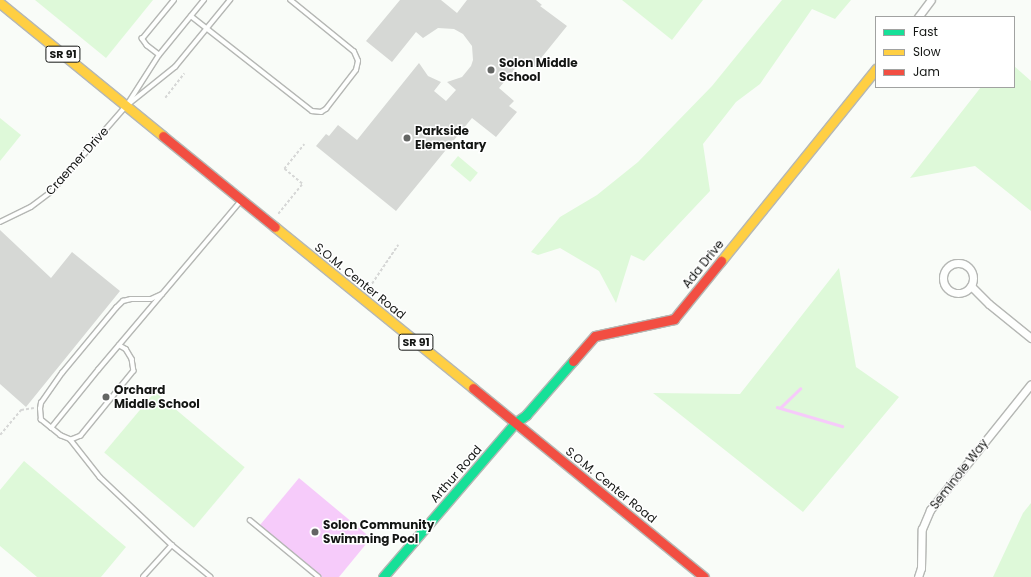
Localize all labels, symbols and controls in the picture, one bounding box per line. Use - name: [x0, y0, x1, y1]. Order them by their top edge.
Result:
- legend: [875, 16, 1015, 88]
- text: Fast: [913, 23, 938, 40]
- text: Slow: [913, 43, 941, 60]
- road number: SR 91: [45, 45, 81, 63]
- place label: Solon Middle School: [499, 56, 578, 84]
- text: Jam: [913, 63, 940, 80]
- marker: Solon Middle School: [486, 65, 496, 75]
- street label: Craemer Drive: [43, 124, 111, 198]
- place label: Parkside Elementary: [415, 124, 486, 152]
- marker: Parkside Elementary: [402, 133, 412, 143]
- street label: Ada Drive: [679, 237, 727, 291]
- street label: S.O.M. Center Road: [312, 240, 408, 322]
- road number: SR 91: [398, 333, 434, 351]
- place label: Orchard Middle School: [114, 383, 200, 411]
- marker: Orchard Middle School: [101, 392, 111, 402]
- street label: Seminole Way: [927, 436, 991, 512]
- street label: Arthur Road: [427, 442, 485, 506]
- street label: S.O.M. Center Road: [563, 444, 659, 526]
- place label: Solon Community Swimming Pool: [323, 518, 434, 546]
- marker: Solon Community Swimming Pool: [310, 527, 320, 537]

